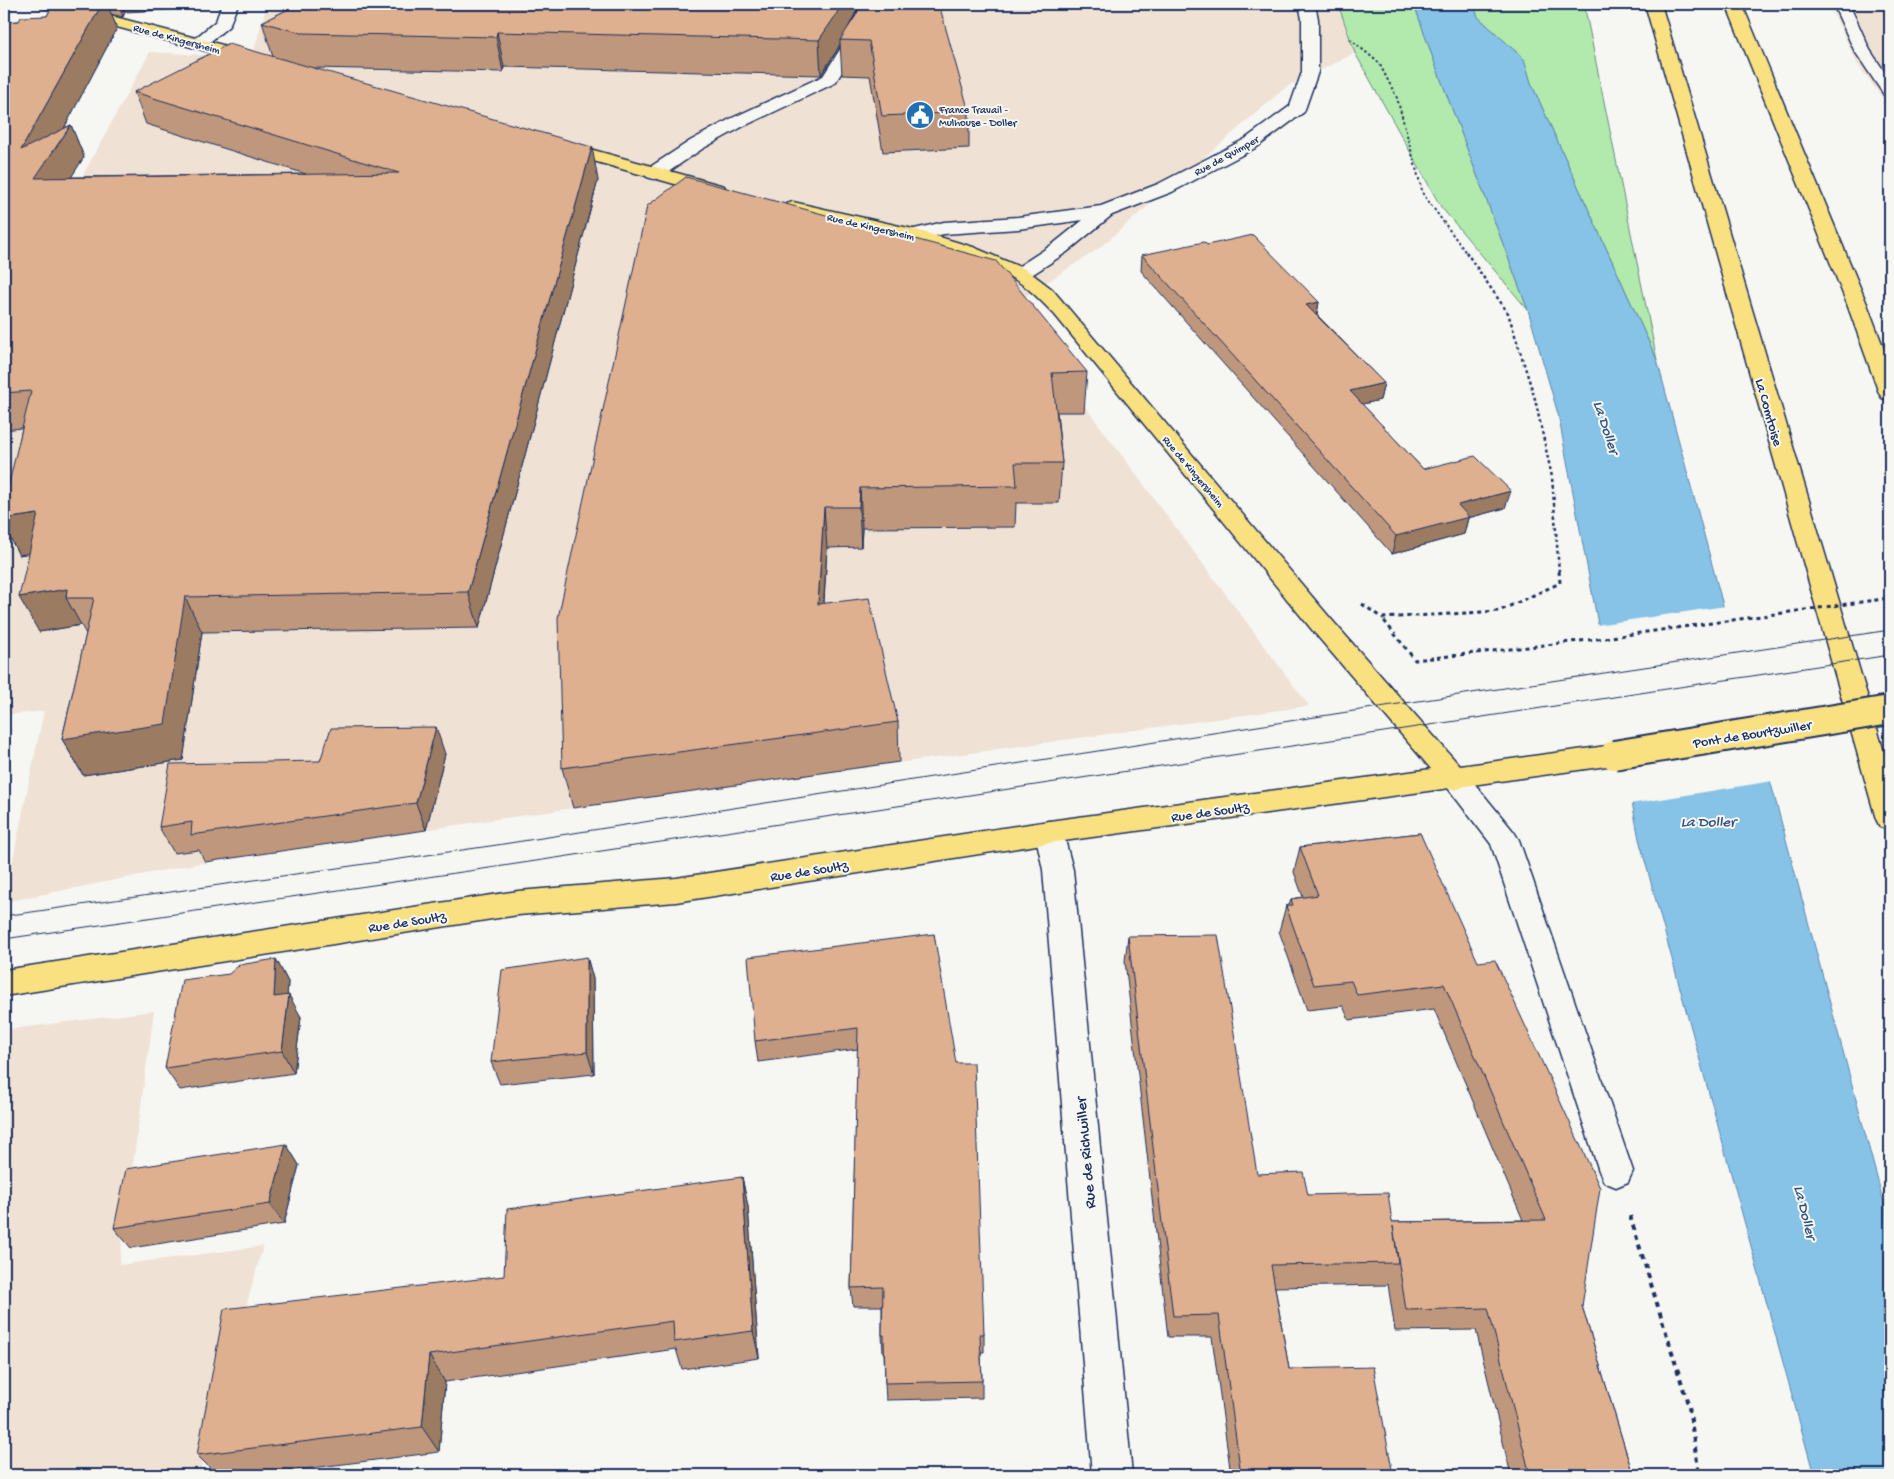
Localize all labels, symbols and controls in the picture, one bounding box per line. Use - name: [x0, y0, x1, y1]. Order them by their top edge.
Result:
- street label: Rue de Kingersheim: [132, 23, 221, 57]
- public building icon: France Travail - Mulhouse - Doller: [905, 100, 935, 130]
- place label: France Travail - Mulhouse - Doller: [938, 105, 1018, 130]
- street label: Rue de Quimper: [1193, 134, 1262, 179]
- street label: Rue de Kingersheim: [826, 212, 916, 244]
- street label: La Comtoise: [1750, 377, 1786, 449]
- water label: La Doller: [1588, 399, 1623, 459]
- street label: Rue de Kingersheim: [1159, 434, 1226, 510]
- street label: Pont de Bourtzwiller: [1691, 718, 1814, 753]
- street label: Rue de Soultz: [1170, 799, 1251, 827]
- water label: La Doller: [1681, 814, 1738, 832]
- street label: Rue de Soultz: [769, 858, 850, 887]
- street label: Rue de Soultz: [367, 909, 448, 938]
- street label: Rue de Richwiller: [1073, 1095, 1102, 1209]
- water label: La Doller: [1789, 1184, 1820, 1244]

